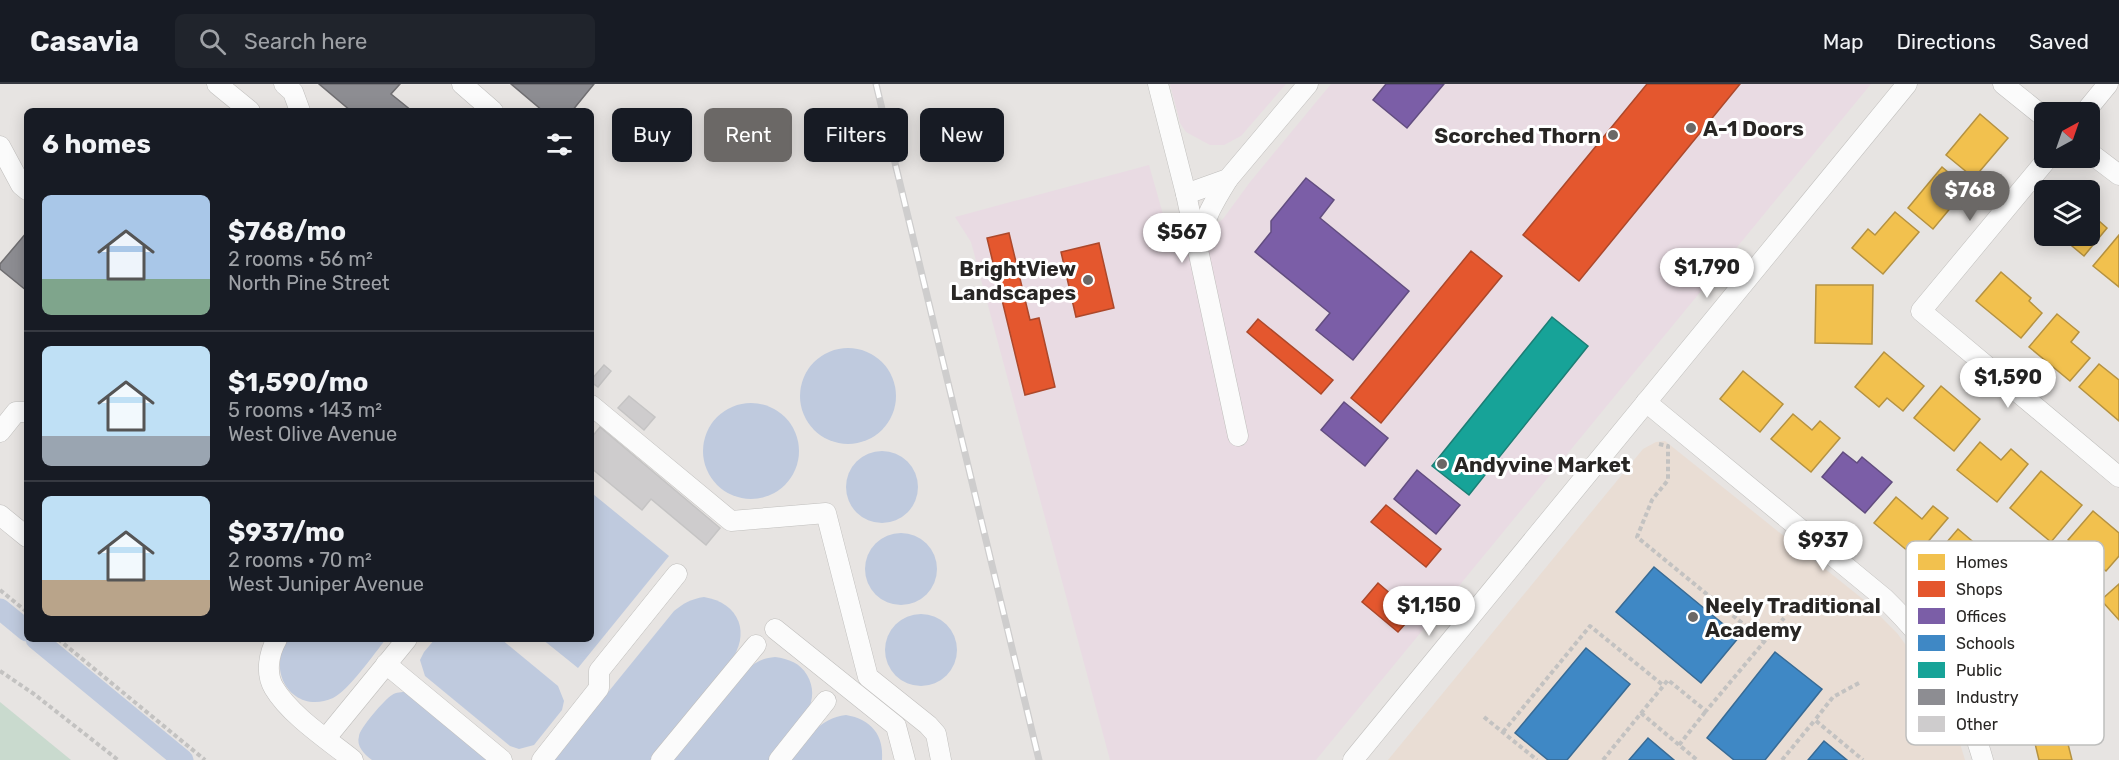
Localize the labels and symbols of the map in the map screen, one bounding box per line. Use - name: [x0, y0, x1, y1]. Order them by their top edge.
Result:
- north arrow: [2034, 102, 2100, 168]
- place label: A-1 Doors: [1703, 116, 1804, 141]
- marker: A-1 Doors: [1684, 121, 1698, 135]
- place label: Scorched Thorn: [1434, 123, 1601, 148]
- marker: Scorched Thorn: [1606, 128, 1620, 142]
- pin: $768: [1934, 171, 2006, 222]
- pin: $567: [1146, 213, 1218, 264]
- pin: $1,790: [1658, 248, 1756, 299]
- place label: BrightView Landscapes: [951, 256, 1076, 305]
- marker: BrightView Landscapes: [1081, 273, 1095, 287]
- pin: $1,590: [1959, 358, 2057, 409]
- place label: Andyvine Market: [1454, 452, 1631, 477]
- marker: Andyvine Market: [1435, 457, 1449, 471]
- pin: $937: [1787, 521, 1859, 572]
- legend: [1906, 541, 2104, 745]
- text: Homes: [1956, 553, 2008, 572]
- text: Shops: [1956, 580, 2003, 599]
- pin: $1,150: [1380, 586, 1478, 637]
- place label: Neely Traditional Academy: [1705, 593, 1881, 642]
- text: Offices: [1956, 607, 2006, 626]
- marker: Neely Traditional Academy: [1686, 610, 1700, 624]
- text: Schools: [1956, 634, 2015, 653]
- text: Public: [1956, 661, 2002, 680]
- text: Industry: [1956, 688, 2019, 707]
- text: Other: [1956, 715, 1998, 734]

